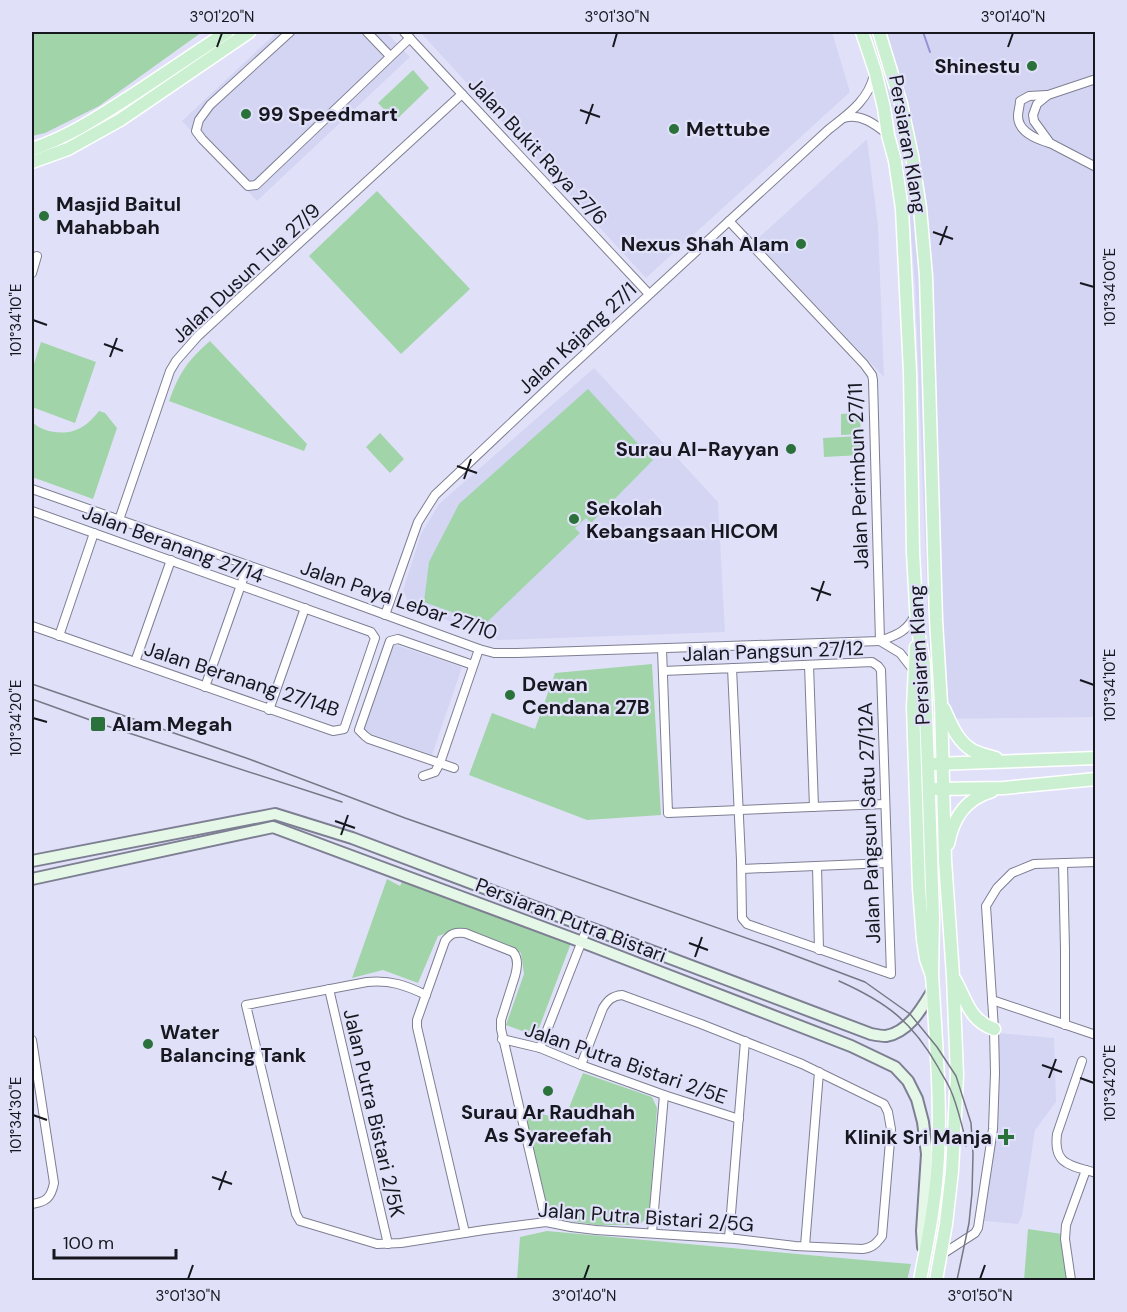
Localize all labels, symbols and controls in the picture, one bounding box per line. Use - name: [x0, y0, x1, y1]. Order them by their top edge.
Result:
- text: 3°01'20"N: [190, 7, 254, 27]
- text: 3°01'30"N: [584, 7, 650, 27]
- text: 3°01'40"N: [981, 7, 1045, 27]
- place label: Shinestu: [934, 53, 1020, 79]
- marker: Shinestu: [1025, 59, 1039, 73]
- street label: Jalan Bukit Raya 27/6: [463, 71, 613, 231]
- street label: Persiaran Klang: [883, 73, 933, 215]
- place label: 99 Speedmart: [258, 101, 398, 127]
- marker: 99 Speedmart: [239, 107, 253, 121]
- place label: Mettube: [686, 116, 770, 142]
- marker: Mettube: [667, 122, 681, 136]
- place label: Masjid Baitul Mahabbah: [56, 191, 181, 240]
- street label: Jalan Dusun Tua 27/9: [166, 197, 326, 349]
- marker: Masjid Baitul Mahabbah: [37, 209, 51, 223]
- place label: Nexus Shah Alam: [621, 231, 789, 257]
- marker: Nexus Shah Alam: [794, 237, 808, 251]
- text: 101°34'00"E: [1100, 248, 1120, 326]
- street label: Jalan Kajang 27/1: [512, 276, 642, 400]
- text: 101°34'10"E: [6, 284, 26, 356]
- street label: Jalan Perimbun 27/11: [842, 382, 874, 570]
- place label: Surau Al-Rayyan: [616, 436, 779, 462]
- marker: Surau Al-Rayyan: [784, 442, 798, 456]
- place label: Sekolah Kebangsaan HICOM: [586, 495, 778, 544]
- street label: Jalan Beranang 27/14: [79, 499, 267, 589]
- marker: Sekolah Kebangsaan HICOM: [567, 512, 581, 526]
- street label: Jalan Paya Lebar 27/10: [297, 554, 501, 646]
- street label: Persiaran Klang: [902, 584, 936, 726]
- street label: Jalan Beranang 27/14B: [141, 635, 343, 723]
- street label: Jalan Pangsun 27/12: [682, 635, 864, 667]
- text: 101°34'10"E: [1100, 649, 1120, 721]
- place label: Dewan Cendana 27B: [522, 671, 650, 720]
- text: 101°34'20"E: [6, 680, 26, 756]
- marker: Dewan Cendana 27B: [503, 688, 517, 702]
- street label: Jalan Pangsun Satu 27/12A: [852, 702, 886, 944]
- place label: Alam Megah: [112, 711, 232, 737]
- marker: Alam Megah: [89, 715, 107, 733]
- street label: Persiaran Putra Bistari: [472, 872, 670, 968]
- street label: Jalan Putra Bistari 2/5K: [337, 1006, 411, 1220]
- street label: Jalan Putra Bistari 2/5E: [521, 1016, 731, 1110]
- place label: Water Balancing Tank: [160, 1019, 307, 1068]
- marker: Water Balancing Tank: [141, 1037, 155, 1051]
- text: 101°34'20"E: [1100, 1045, 1120, 1121]
- text: 101°34'30"E: [6, 1076, 26, 1154]
- marker: Surau Ar Raudhah As Syareefah: [541, 1084, 555, 1098]
- place label: Surau Ar Raudhah As Syareefah: [461, 1099, 635, 1148]
- place label: Klinik Sri Manja: [845, 1124, 992, 1150]
- marker: Klinik Sri Manja: [997, 1128, 1015, 1146]
- street label: Jalan Putra Bistari 2/5G: [537, 1196, 755, 1238]
- scale bar: [54, 1222, 176, 1260]
- text: 100 m: [63, 1231, 114, 1255]
- text: 3°01'30"N: [155, 1286, 221, 1306]
- text: 3°01'40"N: [552, 1286, 616, 1306]
- text: 3°01'50"N: [947, 1286, 1013, 1306]

